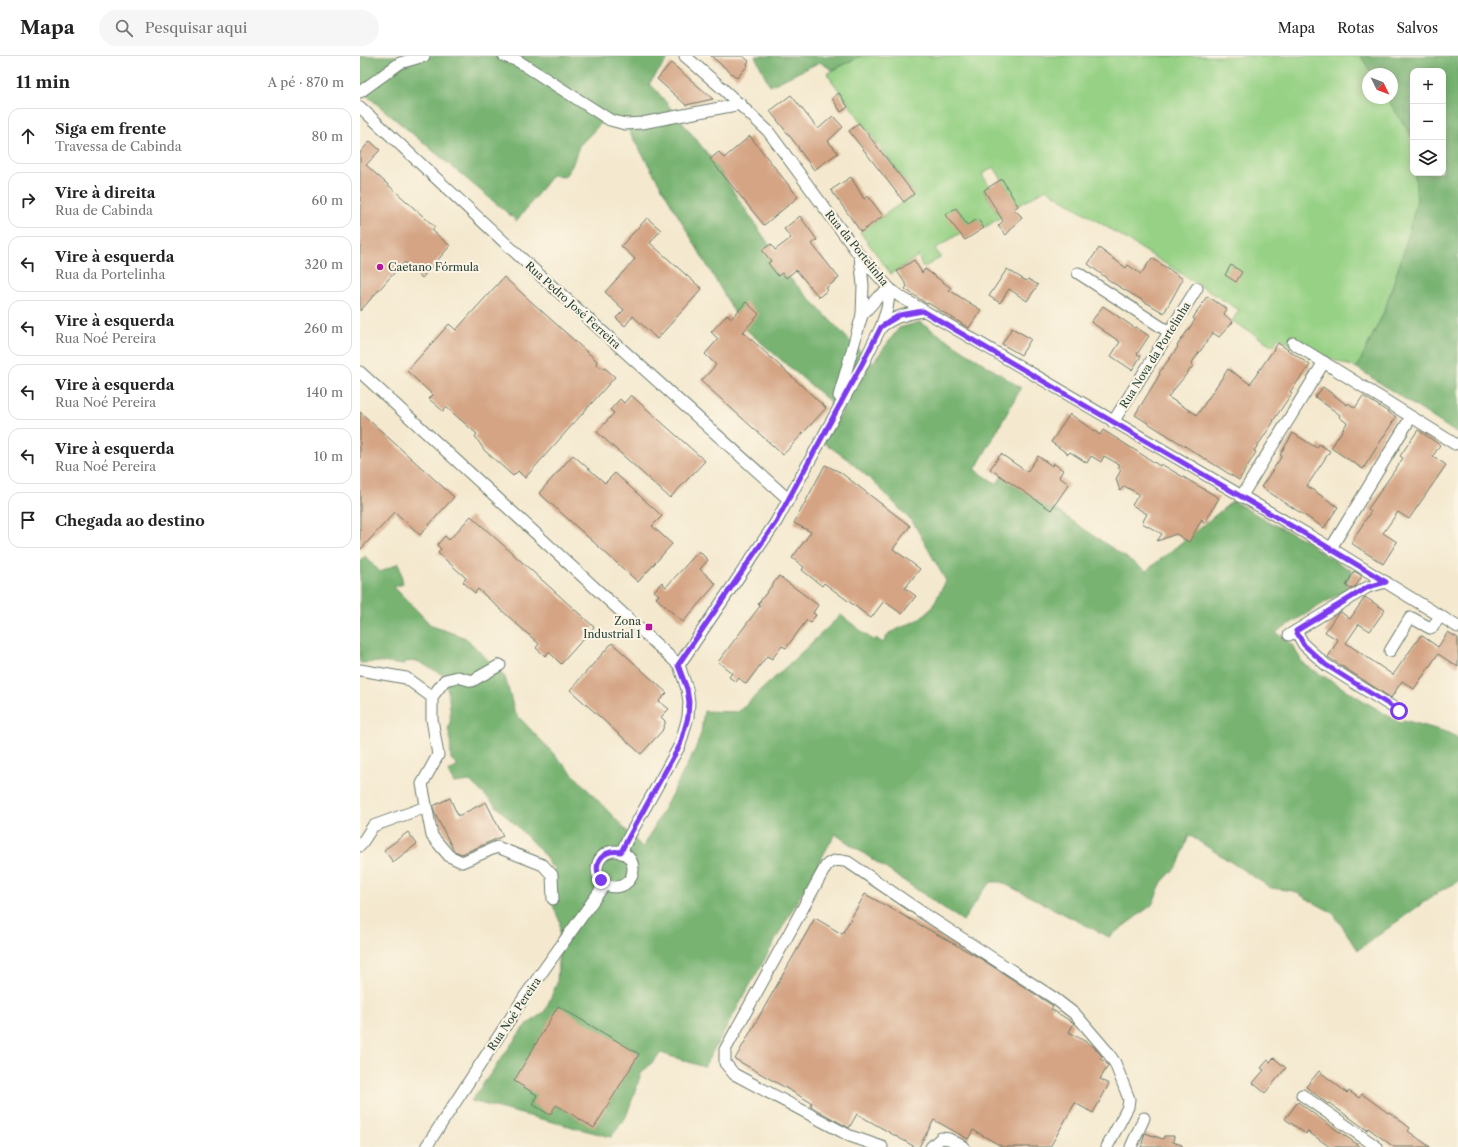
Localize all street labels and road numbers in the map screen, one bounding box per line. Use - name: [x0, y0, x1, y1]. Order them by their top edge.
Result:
- street label: Rua da Portelinha: [822, 207, 892, 289]
- street label: Rua Pedro José Ferreira: [522, 258, 624, 352]
- street label: Rua Nova da Portelinha: [1117, 299, 1194, 411]
- street label: Rua Noé Pereira: [484, 974, 544, 1053]

